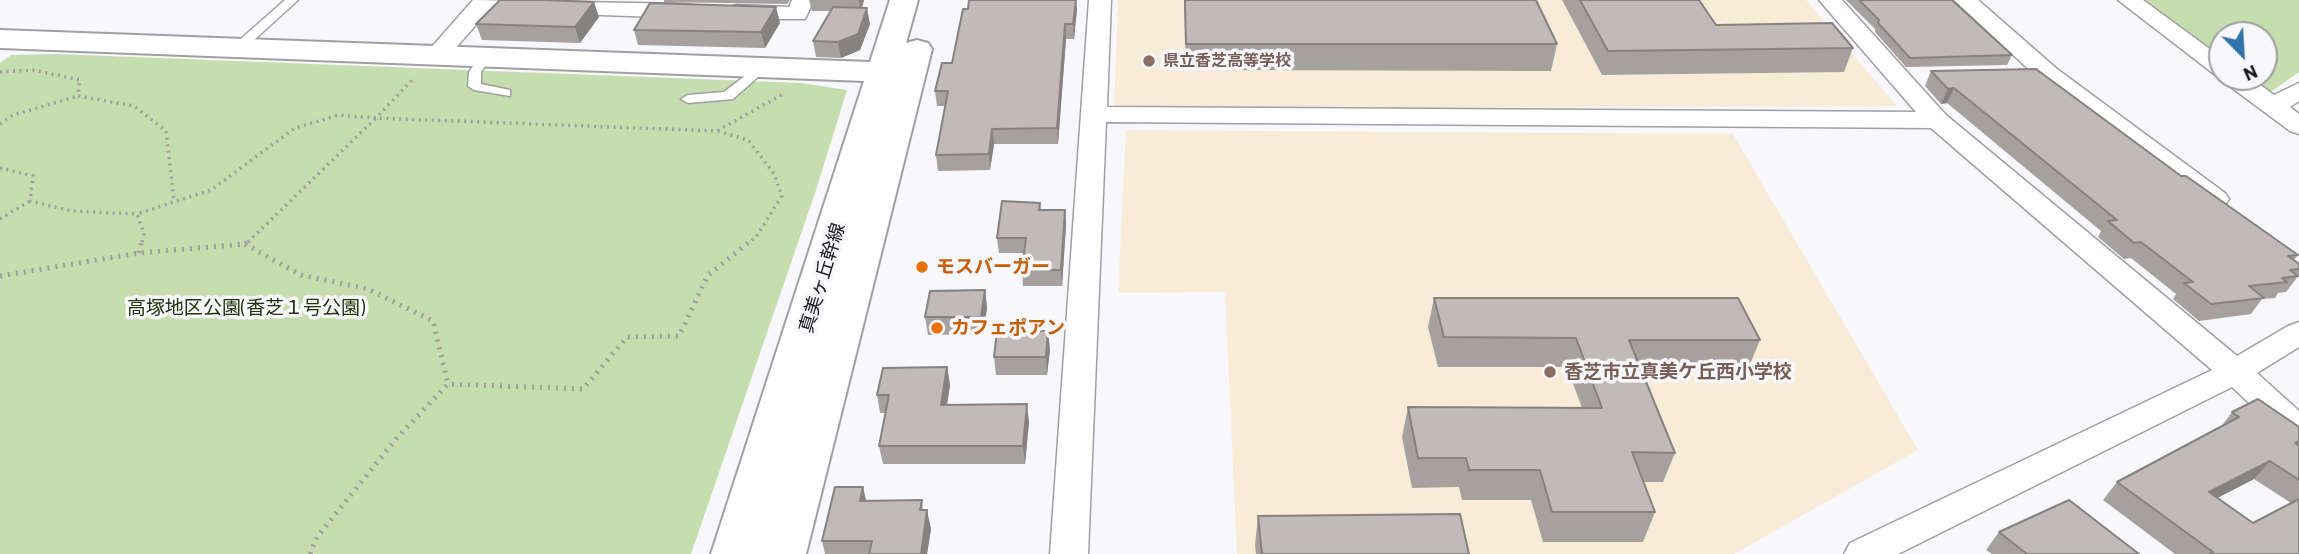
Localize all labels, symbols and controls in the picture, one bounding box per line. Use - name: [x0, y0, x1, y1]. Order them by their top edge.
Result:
- north arrow: [2208, 21, 2278, 91]
- place label: 県立香芝高等学校: [1163, 51, 1291, 71]
- marker: 県立香芝高等学校: [1141, 53, 1157, 69]
- text: N: [2240, 61, 2261, 87]
- street label: 真美ヶ丘幹線: [794, 220, 850, 336]
- place label: モスバーガー: [936, 256, 1050, 278]
- marker: モスバーガー: [914, 259, 930, 275]
- park label: 高塚地区公園(香芝１号公園): [127, 297, 365, 319]
- place label: カフェポアン: [951, 317, 1065, 339]
- marker: カフェポアン: [929, 320, 945, 336]
- place label: 香芝市立真美ケ丘西小学校: [1564, 361, 1792, 383]
- marker: 香芝市立真美ケ丘西小学校: [1542, 364, 1558, 380]

